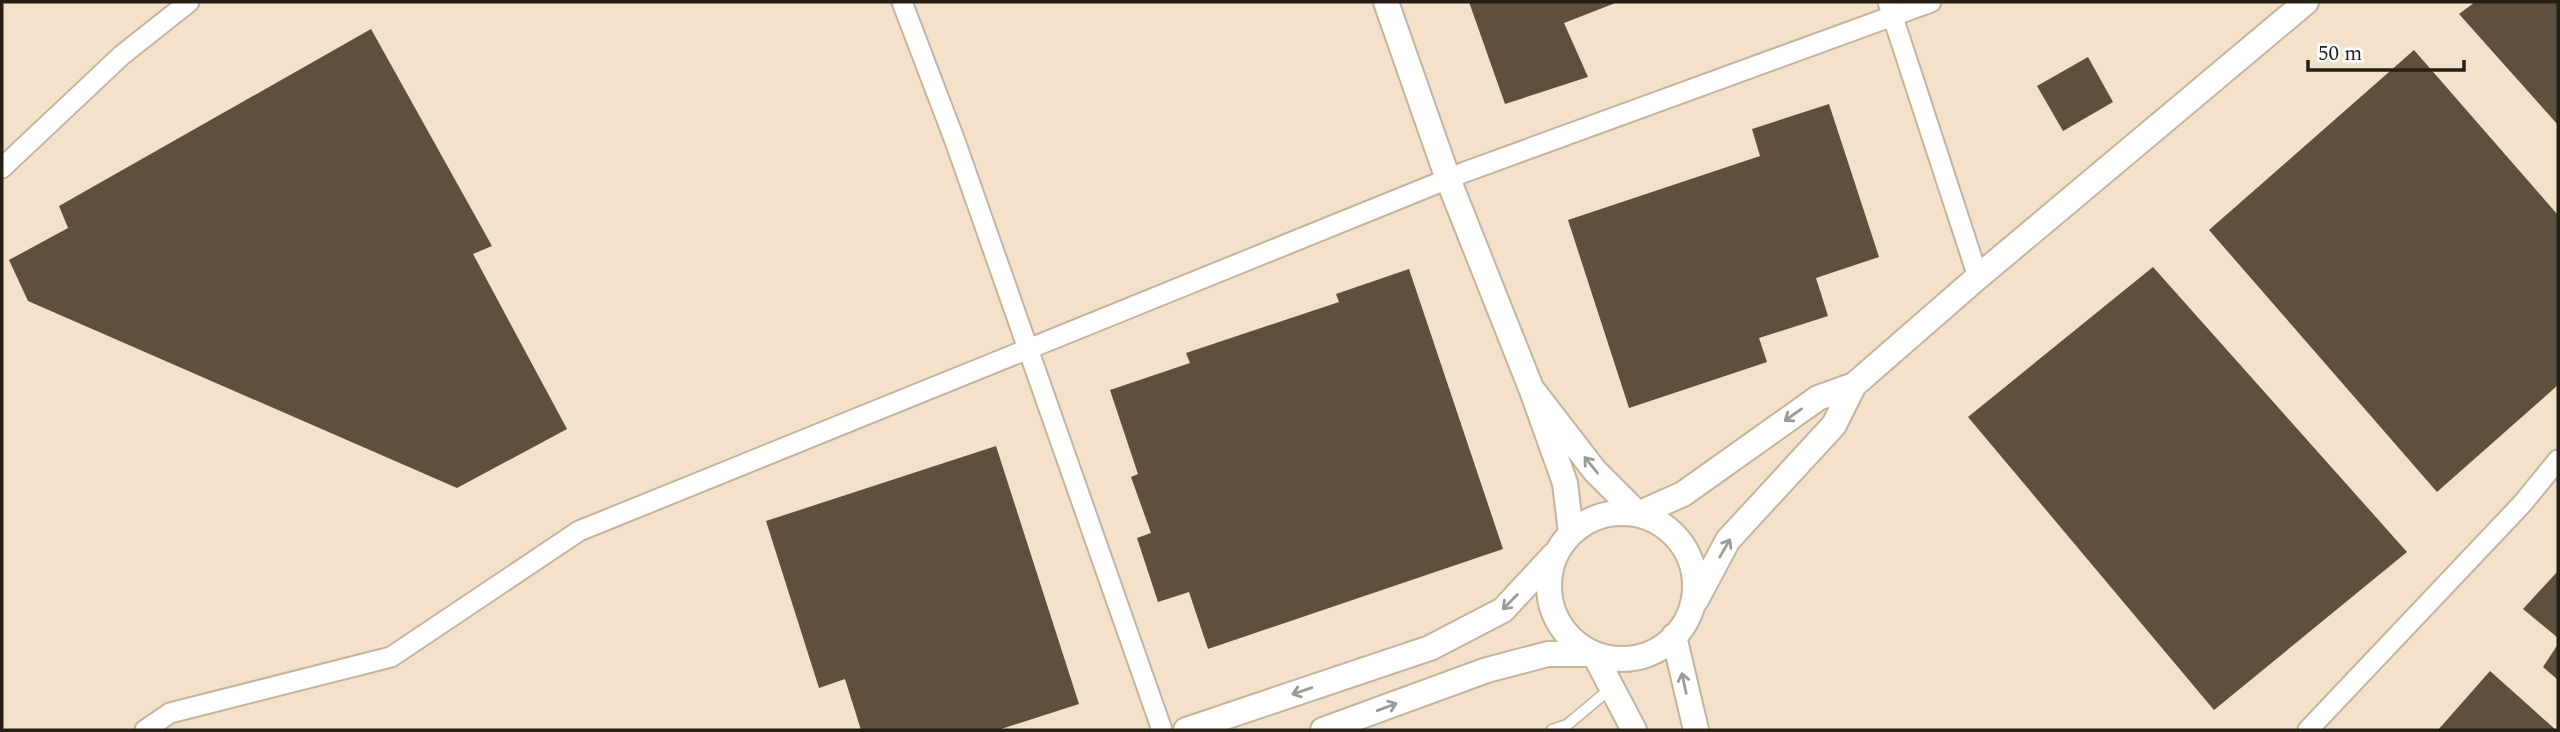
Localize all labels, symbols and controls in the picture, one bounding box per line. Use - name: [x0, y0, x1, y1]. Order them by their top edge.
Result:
- scale bar: [2308, 28, 2464, 72]
- text: 50 m: [2318, 38, 2362, 70]
- one-way arrow: [1784, 408, 1803, 423]
- one-way arrow: [1583, 456, 1599, 474]
- one-way arrow: [1718, 538, 1732, 558]
- one-way arrow: [1502, 593, 1519, 610]
- one-way arrow: [1677, 672, 1691, 695]
- one-way arrow: [1292, 686, 1314, 698]
- one-way arrow: [1375, 699, 1397, 712]

